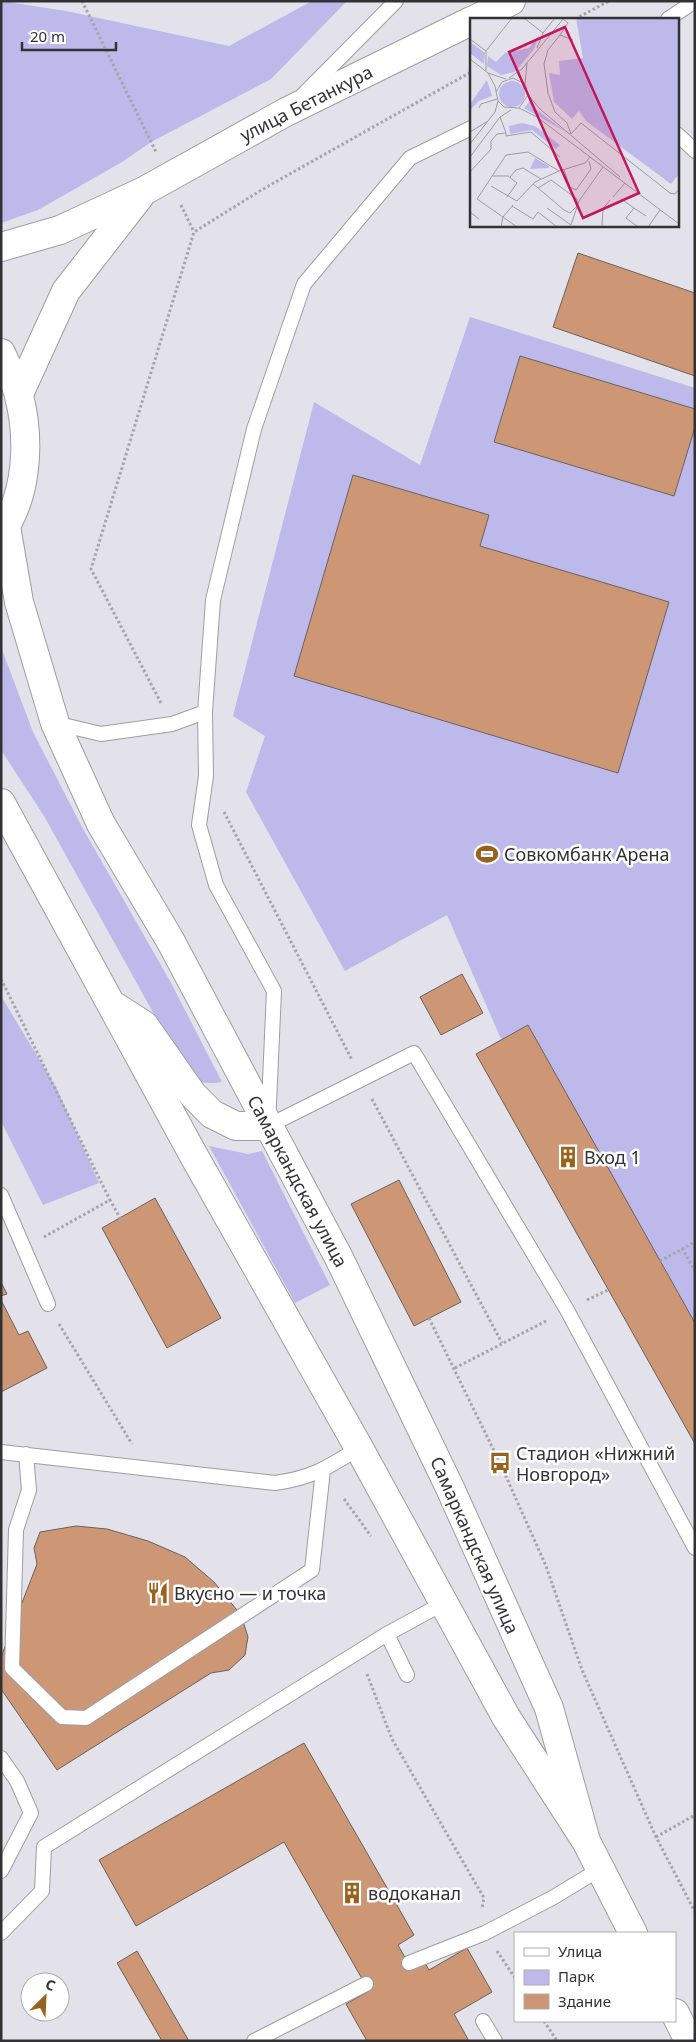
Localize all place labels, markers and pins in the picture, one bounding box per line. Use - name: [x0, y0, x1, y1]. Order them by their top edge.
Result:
- sports icon: Совкомбанк Арена: [474, 841, 500, 867]
- place label: Совкомбанк Арена: [504, 842, 670, 866]
- building icon: Вход 1: [555, 1144, 581, 1170]
- place label: Вход 1: [584, 1145, 641, 1169]
- place label: Стадион «Нижний Новгород»: [516, 1441, 675, 1486]
- bus stop icon: Стадион «Нижний Новгород»: [487, 1450, 513, 1476]
- restaurant icon: Вкусно — и точка: [145, 1580, 171, 1606]
- place label: Вкусно — и точка: [174, 1581, 326, 1605]
- building icon: водоканал: [339, 1880, 365, 1906]
- place label: водоканал: [368, 1881, 461, 1905]

